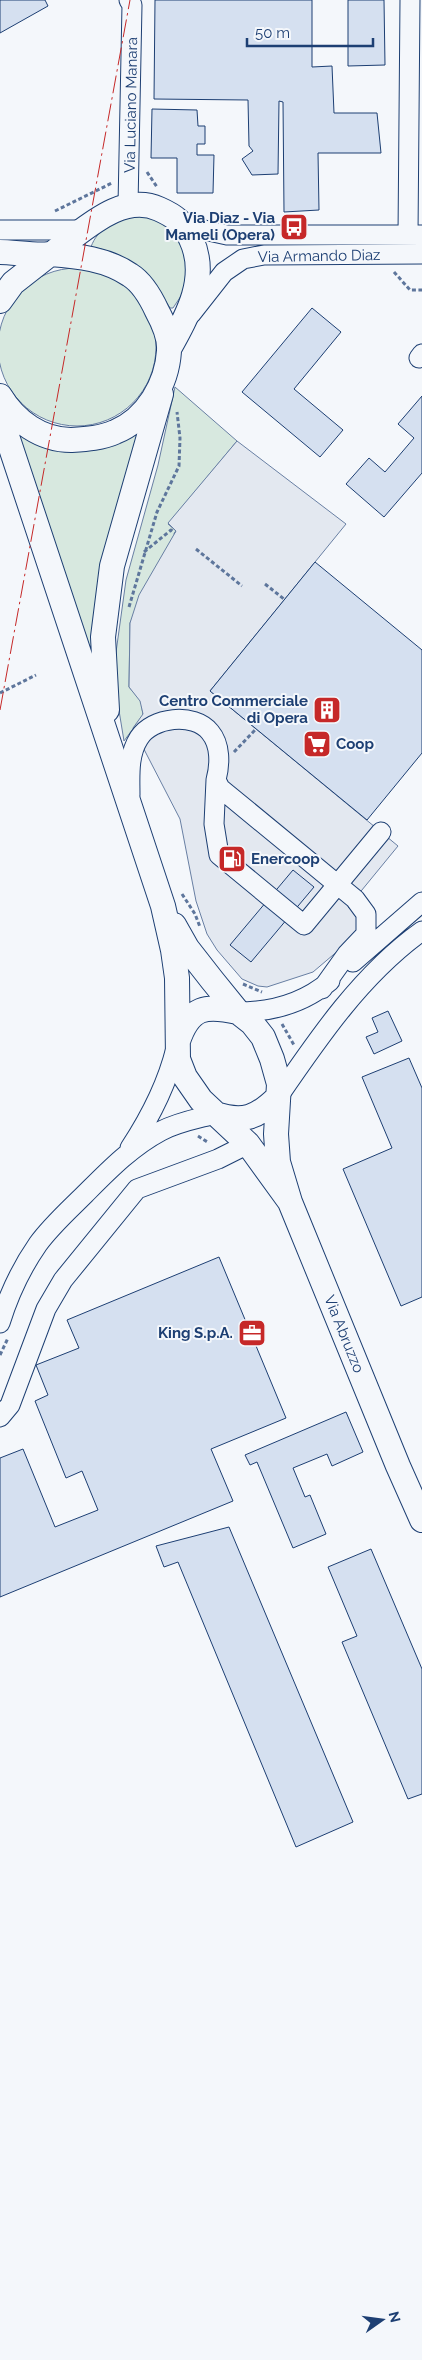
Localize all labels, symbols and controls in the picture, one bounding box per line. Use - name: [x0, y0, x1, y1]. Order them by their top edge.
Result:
- scale bar: [247, 15, 373, 47]
- text: 50 m: [255, 24, 290, 42]
- street label: Via Luciano Manara: [121, 37, 141, 173]
- place label: Via Diaz - Via Mameli (Opera): [165, 209, 275, 244]
- bus stop icon: Via Diaz - Via Mameli (Opera): [279, 212, 309, 242]
- street label: Via Armando Diaz: [257, 246, 381, 266]
- place label: Centro Commerciale di Opera: [159, 692, 308, 727]
- building icon: Centro Commerciale di Opera: [312, 695, 342, 725]
- supermarket icon: Coop: [302, 729, 332, 759]
- place label: Coop: [336, 735, 374, 753]
- fuel station icon: Enercoop: [217, 844, 247, 874]
- place label: Enercoop: [251, 850, 320, 868]
- street label: Via Abruzzo: [320, 1293, 368, 1375]
- office icon: King S.p.A.: [237, 1318, 267, 1348]
- place label: King S.p.A.: [158, 1324, 233, 1342]
- north arrow: [357, 2295, 407, 2345]
- text: N: [386, 2310, 404, 2324]

